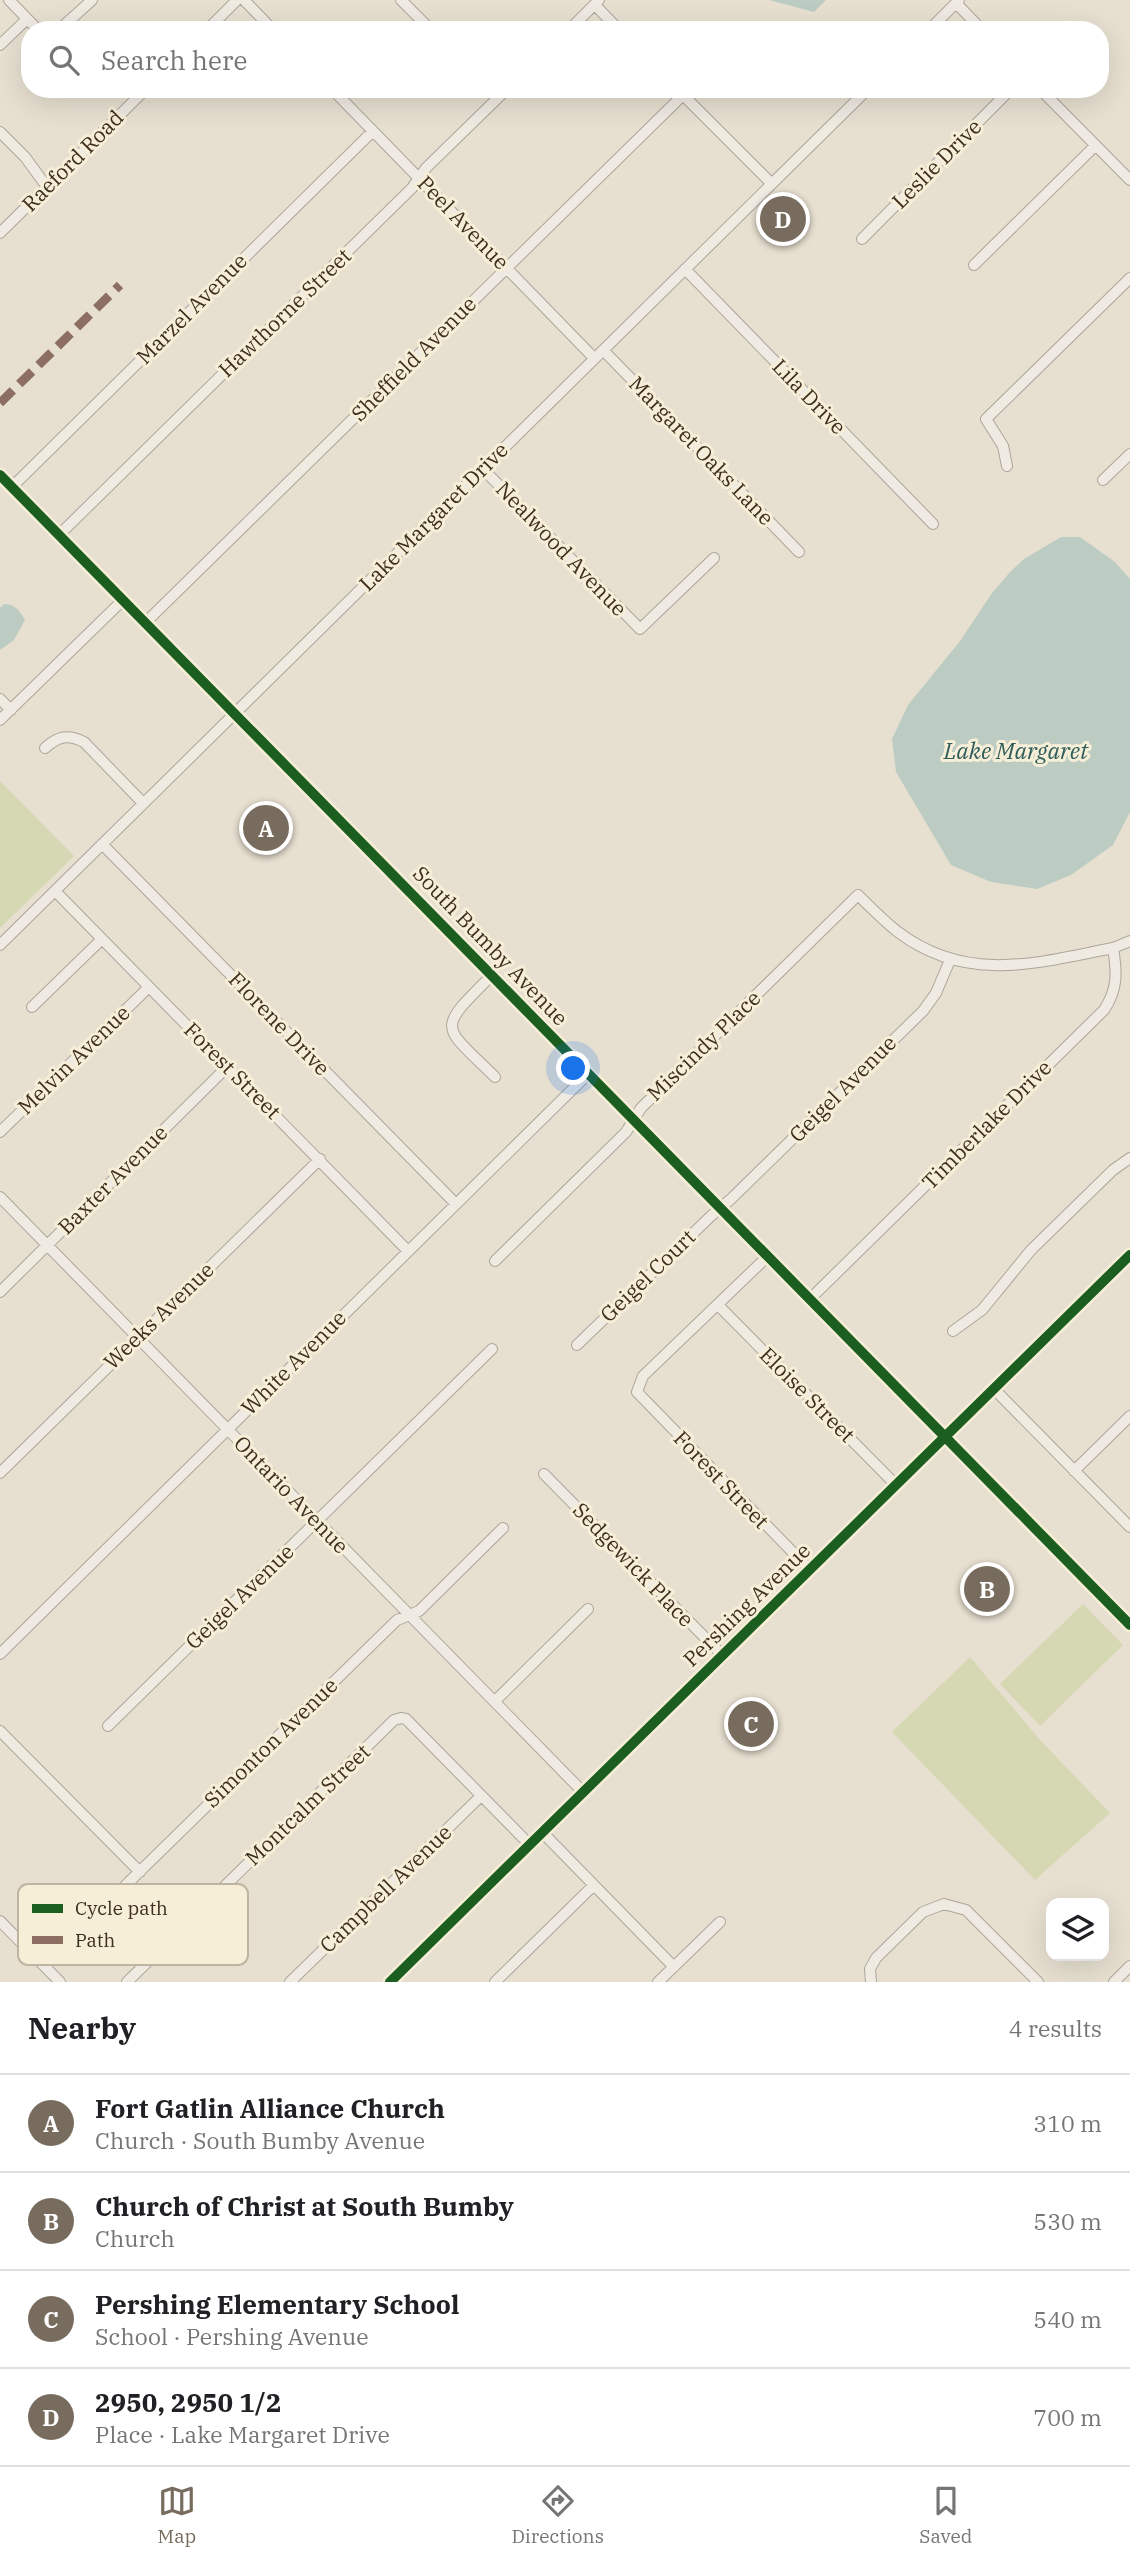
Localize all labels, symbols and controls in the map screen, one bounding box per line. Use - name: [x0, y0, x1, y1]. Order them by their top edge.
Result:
- search box: [21, 21, 1109, 98]
- icon: search: [45, 41, 83, 79]
- text: Search here: [101, 43, 247, 77]
- street label: Raeford Road: [15, 103, 129, 217]
- street label: Leslie Drive: [885, 112, 987, 214]
- street label: Peel Avenue: [412, 169, 516, 275]
- pin: D: [760, 193, 806, 245]
- street label: Hawthorne Street: [212, 242, 357, 383]
- street label: Marzel Avenue: [130, 247, 253, 370]
- street label: Sheffield Avenue: [345, 290, 482, 427]
- street label: Lila Drive: [767, 353, 853, 440]
- street label: Margaret Oaks Lane: [623, 370, 780, 531]
- street label: Lake Margaret Drive: [353, 436, 514, 597]
- street label: Nealwood Avenue: [490, 475, 633, 622]
- water label: Lake Margaret: [943, 735, 1089, 765]
- pin: A: [243, 802, 289, 854]
- street label: South Bumby Avenue: [407, 859, 574, 1031]
- street label: Florene Drive: [223, 965, 336, 1081]
- street label: Miscindy Place: [640, 984, 766, 1107]
- street label: Melvin Avenue: [11, 999, 135, 1120]
- street label: Forest Street: [178, 1016, 287, 1125]
- street label: Geigel Avenue: [783, 1029, 902, 1148]
- your location: [556, 1051, 590, 1085]
- street label: Timberlake Drive: [915, 1053, 1057, 1195]
- street label: Baxter Avenue: [51, 1118, 173, 1240]
- street label: Geigel Court: [594, 1223, 701, 1328]
- street label: Weeks Avenue: [97, 1256, 219, 1375]
- street label: White Avenue: [235, 1304, 352, 1421]
- street label: Eloise Street: [754, 1341, 861, 1448]
- street label: Forest Street: [668, 1424, 776, 1534]
- street label: Ontario Avenue: [228, 1429, 355, 1559]
- street label: Sedgewick Place: [567, 1496, 700, 1633]
- street label: Pershing Avenue: [677, 1536, 816, 1672]
- street label: Geigel Avenue: [179, 1537, 300, 1655]
- pin: B: [964, 1563, 1010, 1615]
- street label: Simonton Avenue: [197, 1671, 343, 1813]
- pin: C: [728, 1698, 774, 1750]
- street label: Montcalm Street: [239, 1737, 376, 1871]
- street label: Campbell Avenue: [313, 1818, 457, 1958]
- legend: [18, 1884, 248, 1965]
- text: Cycle path: [75, 1896, 168, 1920]
- map controls: [1046, 1898, 1109, 1961]
- button: layers: [1046, 1898, 1109, 1961]
- text: Path: [75, 1928, 115, 1952]
- text: Nearby: [28, 2008, 136, 2047]
- text: 4 results: [1009, 2013, 1102, 2043]
- text: Fort Gatlin Alliance Church: [95, 2091, 445, 2125]
- text: A: [43, 2108, 59, 2138]
- text: 310 m: [1033, 2108, 1102, 2138]
- text: Church · South Bumby Avenue: [95, 2125, 425, 2155]
- text: Church of Christ at South Bumby: [95, 2189, 514, 2223]
- text: B: [43, 2206, 59, 2236]
- text: 530 m: [1033, 2206, 1102, 2236]
- text: Church: [95, 2223, 175, 2253]
- text: Pershing Elementary School: [95, 2287, 459, 2321]
- text: C: [43, 2304, 59, 2334]
- text: 540 m: [1033, 2304, 1102, 2334]
- text: School · Pershing Avenue: [95, 2321, 369, 2351]
- text: 2950, 2950 1/2: [95, 2385, 282, 2419]
- text: D: [42, 2402, 60, 2432]
- text: 700 m: [1033, 2402, 1102, 2432]
- text: Place · Lake Margaret Drive: [95, 2419, 390, 2449]
- tab: Map: [158, 2482, 196, 2548]
- tab: Directions: [511, 2482, 604, 2548]
- tab: Saved: [919, 2482, 972, 2548]

